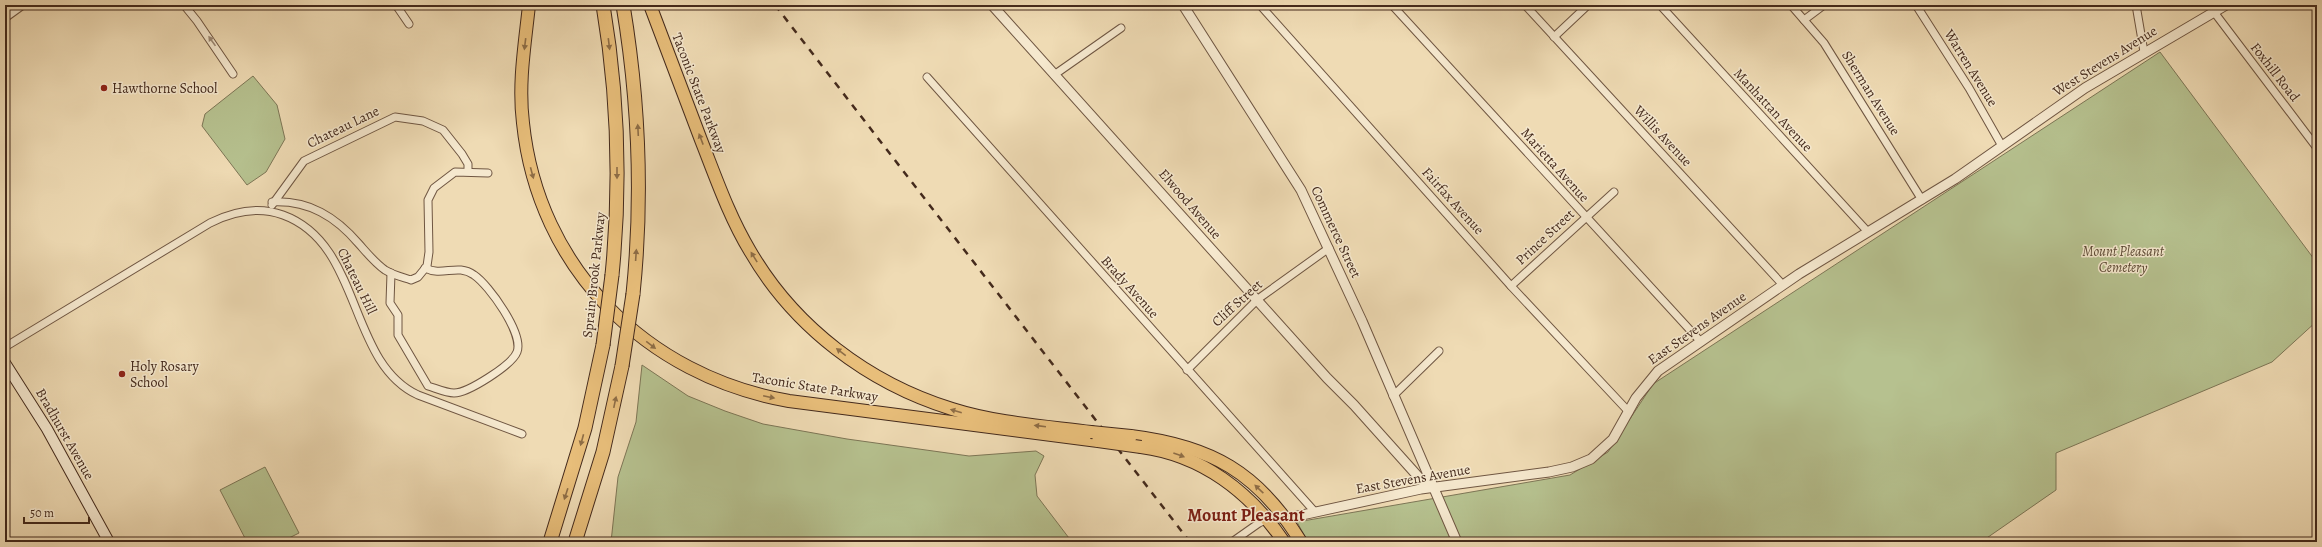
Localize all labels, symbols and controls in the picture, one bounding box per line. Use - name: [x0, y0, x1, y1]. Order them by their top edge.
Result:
- street label: West Stevens Avenue: [2048, 21, 2161, 101]
- street label: Warren Avenue: [1939, 25, 2002, 110]
- street label: Taconic State Parkway: [667, 30, 731, 156]
- one-way arrow: [208, 36, 216, 47]
- one-way arrow: [522, 38, 528, 50]
- one-way arrow: [606, 38, 612, 50]
- street label: Foxhill Road: [2246, 39, 2304, 106]
- street label: Sherman Avenue: [1837, 47, 1905, 139]
- street label: Manhattan Avenue: [1729, 64, 1817, 156]
- place label: Hawthorne School: [112, 79, 218, 98]
- marker: Hawthorne School: [99, 83, 109, 93]
- street label: Chateau Lane: [304, 101, 382, 153]
- street label: Willis Avenue: [1629, 101, 1696, 171]
- one-way arrow: [634, 124, 641, 136]
- street label: Marietta Avenue: [1516, 124, 1594, 206]
- one-way arrow: [697, 132, 703, 144]
- street label: Fairfax Avenue: [1418, 163, 1488, 239]
- street label: Elwood Avenue: [1154, 165, 1226, 243]
- one-way arrow: [529, 167, 535, 179]
- one-way arrow: [614, 167, 620, 180]
- street label: Commerce Street: [1306, 183, 1366, 281]
- street label: Prince Street: [1512, 205, 1579, 269]
- street label: Sprain Brook Parkway: [578, 210, 610, 339]
- park label: Mount Pleasant Cemetery: [2082, 242, 2165, 277]
- street label: Chateau Hill: [333, 245, 382, 318]
- one-way arrow: [633, 249, 640, 261]
- one-way arrow: [750, 251, 757, 263]
- street label: Brady Avenue: [1097, 252, 1163, 322]
- street label: Cliff Street: [1208, 275, 1267, 331]
- street label: East Stevens Avenue: [1644, 287, 1750, 369]
- one-way arrow: [646, 341, 657, 349]
- one-way arrow: [836, 349, 846, 357]
- place label: Holy Rosary School: [130, 357, 200, 392]
- street label: Taconic State Parkway: [751, 368, 880, 406]
- marker: Holy Rosary School: [117, 369, 127, 379]
- street label: Bradhurst Avenue: [31, 385, 99, 483]
- one-way arrow: [763, 395, 775, 401]
- one-way arrow: [612, 396, 618, 408]
- one-way arrow: [950, 408, 962, 414]
- one-way arrow: [1034, 422, 1046, 429]
- one-way arrow: [579, 434, 585, 446]
- one-way arrow: [1174, 453, 1186, 459]
- street label: East Stevens Avenue: [1354, 460, 1472, 498]
- one-way arrow: [1254, 484, 1264, 493]
- one-way arrow: [563, 488, 569, 500]
- scale bar: [24, 499, 89, 525]
- district label: Mount Pleasant: [1187, 503, 1305, 527]
- text: 50 m: [30, 505, 54, 521]

